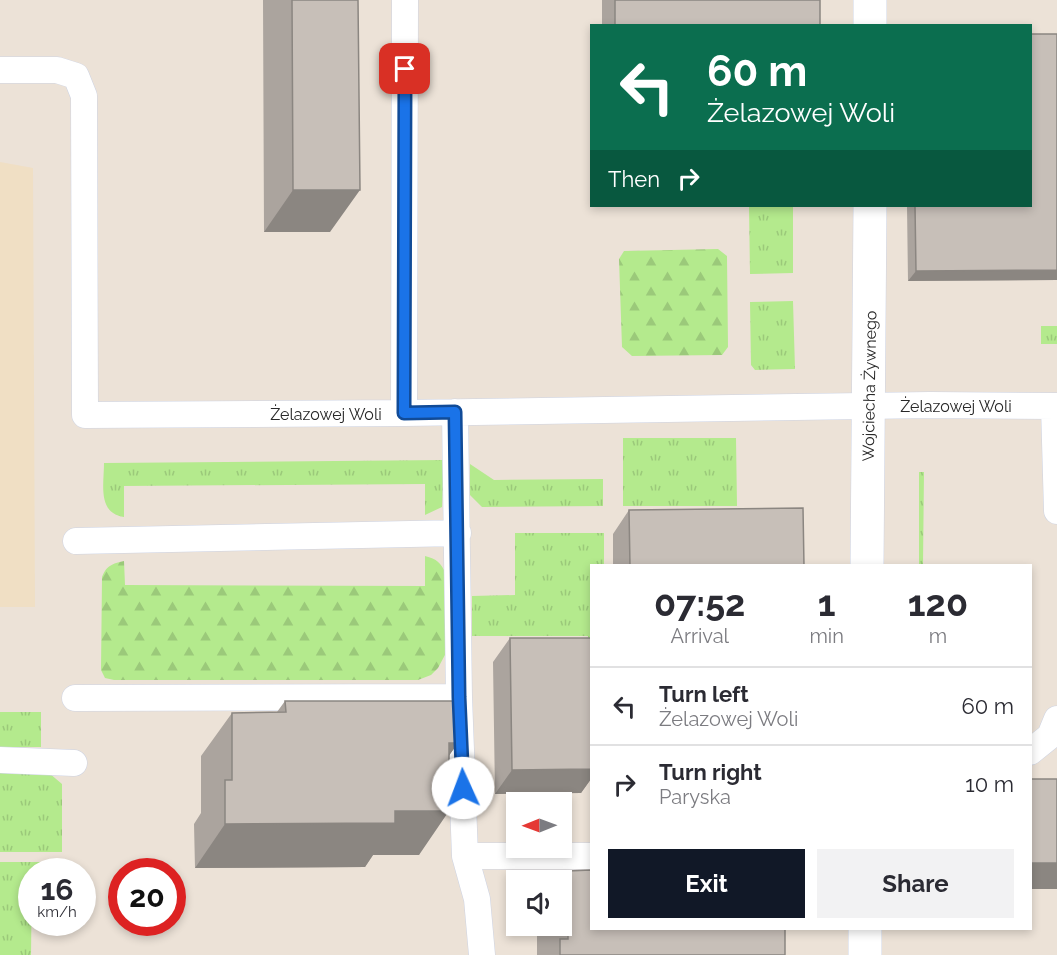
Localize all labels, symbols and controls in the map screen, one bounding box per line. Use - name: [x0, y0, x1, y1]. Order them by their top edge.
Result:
- pin: [379, 43, 430, 94]
- text: 60 m: [707, 47, 807, 96]
- icon: left: [608, 48, 686, 126]
- icon: arrive: [388, 52, 421, 85]
- text: Żelazowej Woli: [707, 97, 895, 128]
- icon: right: [672, 162, 705, 195]
- text: Then: [608, 166, 660, 192]
- street label: Wojciecha Żywnego: [858, 310, 880, 462]
- street label: Żelazowej Woli: [900, 396, 1012, 416]
- street label: Żelazowej Woli: [270, 404, 382, 424]
- text: 07:52: [654, 582, 745, 624]
- text: 1: [818, 582, 836, 624]
- text: 120: [908, 582, 968, 624]
- text: Arrival: [670, 624, 729, 648]
- text: min: [809, 624, 844, 648]
- text: m: [929, 624, 947, 648]
- text: Turn left: [659, 681, 749, 707]
- icon: left: [608, 690, 641, 723]
- text: 60 m: [961, 693, 1014, 719]
- text: Żelazowej Woli: [659, 707, 798, 731]
- position arrow: [431, 756, 495, 820]
- text: Turn right: [659, 759, 762, 785]
- icon: right: [608, 768, 641, 801]
- text: 10 m: [965, 771, 1014, 797]
- text: Paryska: [659, 785, 731, 809]
- north arrow: [506, 792, 572, 858]
- map controls: [506, 792, 572, 936]
- button: Exit: [608, 849, 805, 918]
- button: Share: [817, 849, 1014, 918]
- speed limit sign: 20: [108, 858, 186, 936]
- button: sound: [506, 870, 572, 936]
- text: 16: [40, 872, 74, 907]
- text: km/h: [37, 903, 77, 921]

